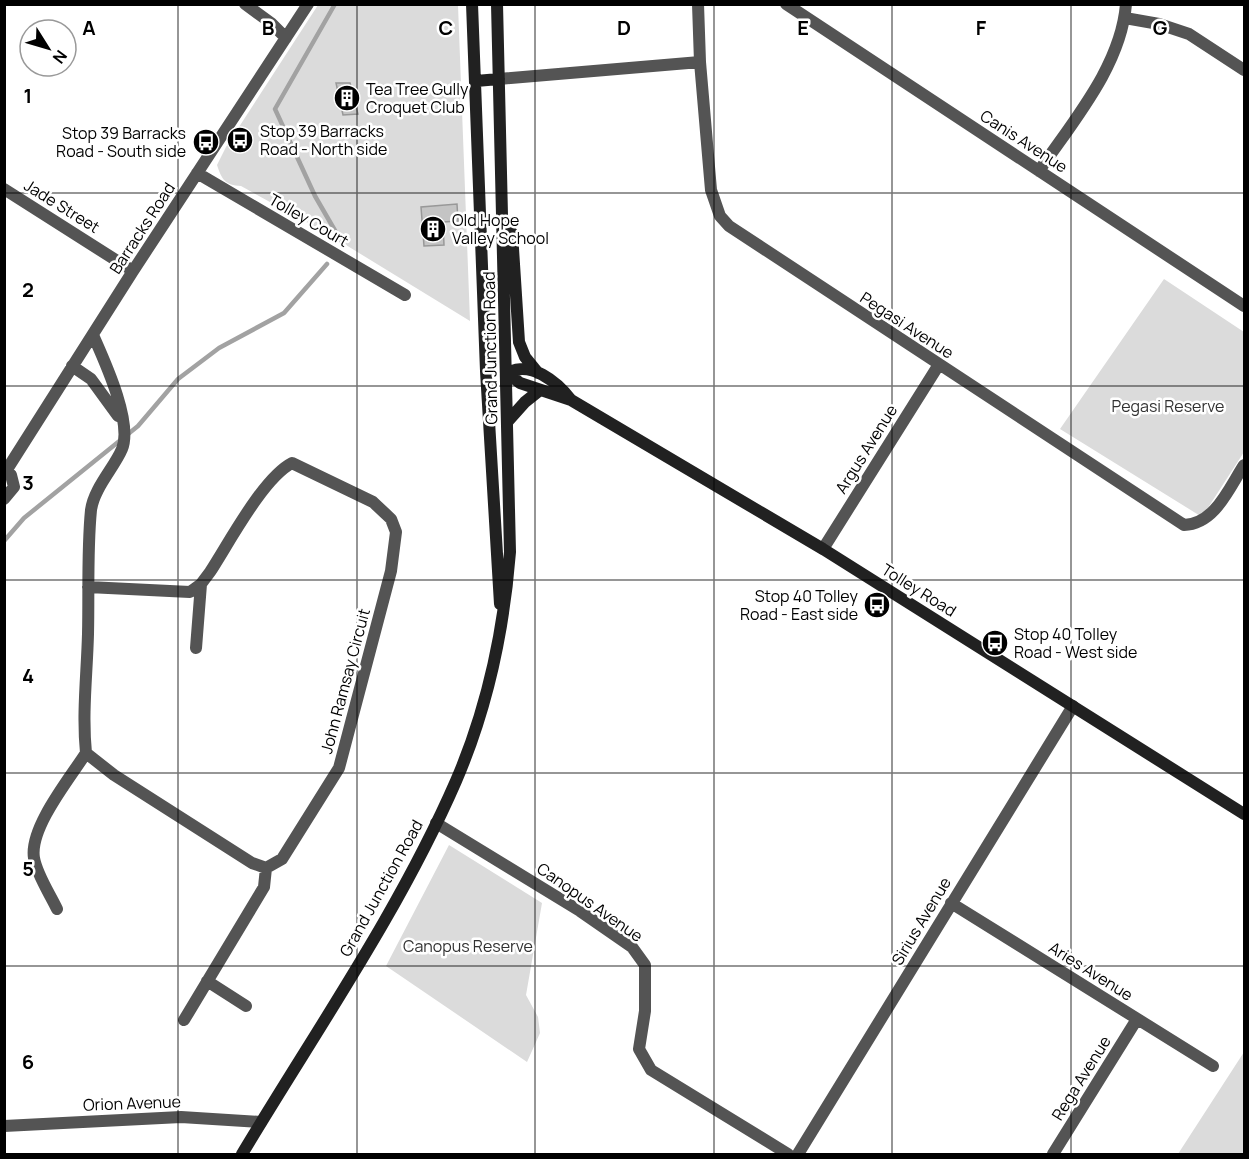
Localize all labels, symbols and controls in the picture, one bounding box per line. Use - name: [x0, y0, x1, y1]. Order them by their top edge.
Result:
- text: A: [82, 14, 96, 41]
- text: B: [262, 14, 275, 41]
- text: C: [439, 14, 453, 41]
- text: D: [617, 14, 631, 41]
- text: E: [797, 14, 809, 41]
- text: F: [976, 14, 987, 41]
- text: G: [1153, 14, 1168, 41]
- north arrow: [18, 18, 78, 78]
- text: N: [48, 46, 72, 68]
- place label: Tea Tree Gully Croquet Club: [366, 78, 469, 118]
- text: 1: [24, 82, 32, 109]
- building icon: Tea Tree Gully Croquet Club: [332, 83, 362, 113]
- street label: Canis Avenue: [976, 105, 1072, 177]
- place label: Stop 39 Barracks Road - North side: [260, 120, 387, 160]
- place label: Stop 39 Barracks Road - South side: [56, 122, 186, 162]
- bus stop icon: Stop 39 Barracks Road - North side: [225, 125, 255, 155]
- bus stop icon: Stop 39 Barracks Road - South side: [191, 127, 221, 157]
- street label: Jade Street: [20, 174, 104, 238]
- street label: Barracks Road: [104, 178, 180, 278]
- street label: Tolley Court: [265, 188, 353, 252]
- place label: Old Hope Valley School: [452, 209, 549, 249]
- building icon: Old Hope Valley School: [418, 214, 448, 244]
- street label: Grand Junction Road: [478, 271, 502, 425]
- text: 2: [22, 276, 34, 303]
- street label: Pegasi Avenue: [856, 287, 958, 363]
- park label: Pegasi Reserve: [1112, 395, 1224, 417]
- street label: Argus Avenue: [830, 400, 902, 498]
- text: 3: [22, 469, 34, 496]
- street label: Tolley Road: [878, 558, 960, 622]
- place label: Stop 40 Tolley Road - East side: [740, 585, 859, 625]
- bus stop icon: Stop 40 Tolley Road - East side: [862, 590, 892, 620]
- street label: John Ramsay Circuit: [315, 606, 375, 756]
- place label: Stop 40 Tolley Road - West side: [1014, 623, 1137, 663]
- bus stop icon: Stop 40 Tolley Road - West side: [980, 628, 1010, 658]
- text: 4: [22, 662, 34, 689]
- street label: Grand Junction Road: [334, 816, 428, 960]
- text: 5: [22, 855, 34, 882]
- street label: Canopus Avenue: [533, 857, 647, 947]
- street label: Sirius Avenue: [886, 873, 956, 969]
- park label: Canopus Reserve: [403, 935, 533, 957]
- street label: Aries Avenue: [1045, 936, 1137, 1006]
- street label: Rega Avenue: [1046, 1032, 1116, 1124]
- text: 6: [22, 1048, 34, 1075]
- street label: Orion Avenue: [83, 1090, 181, 1116]

